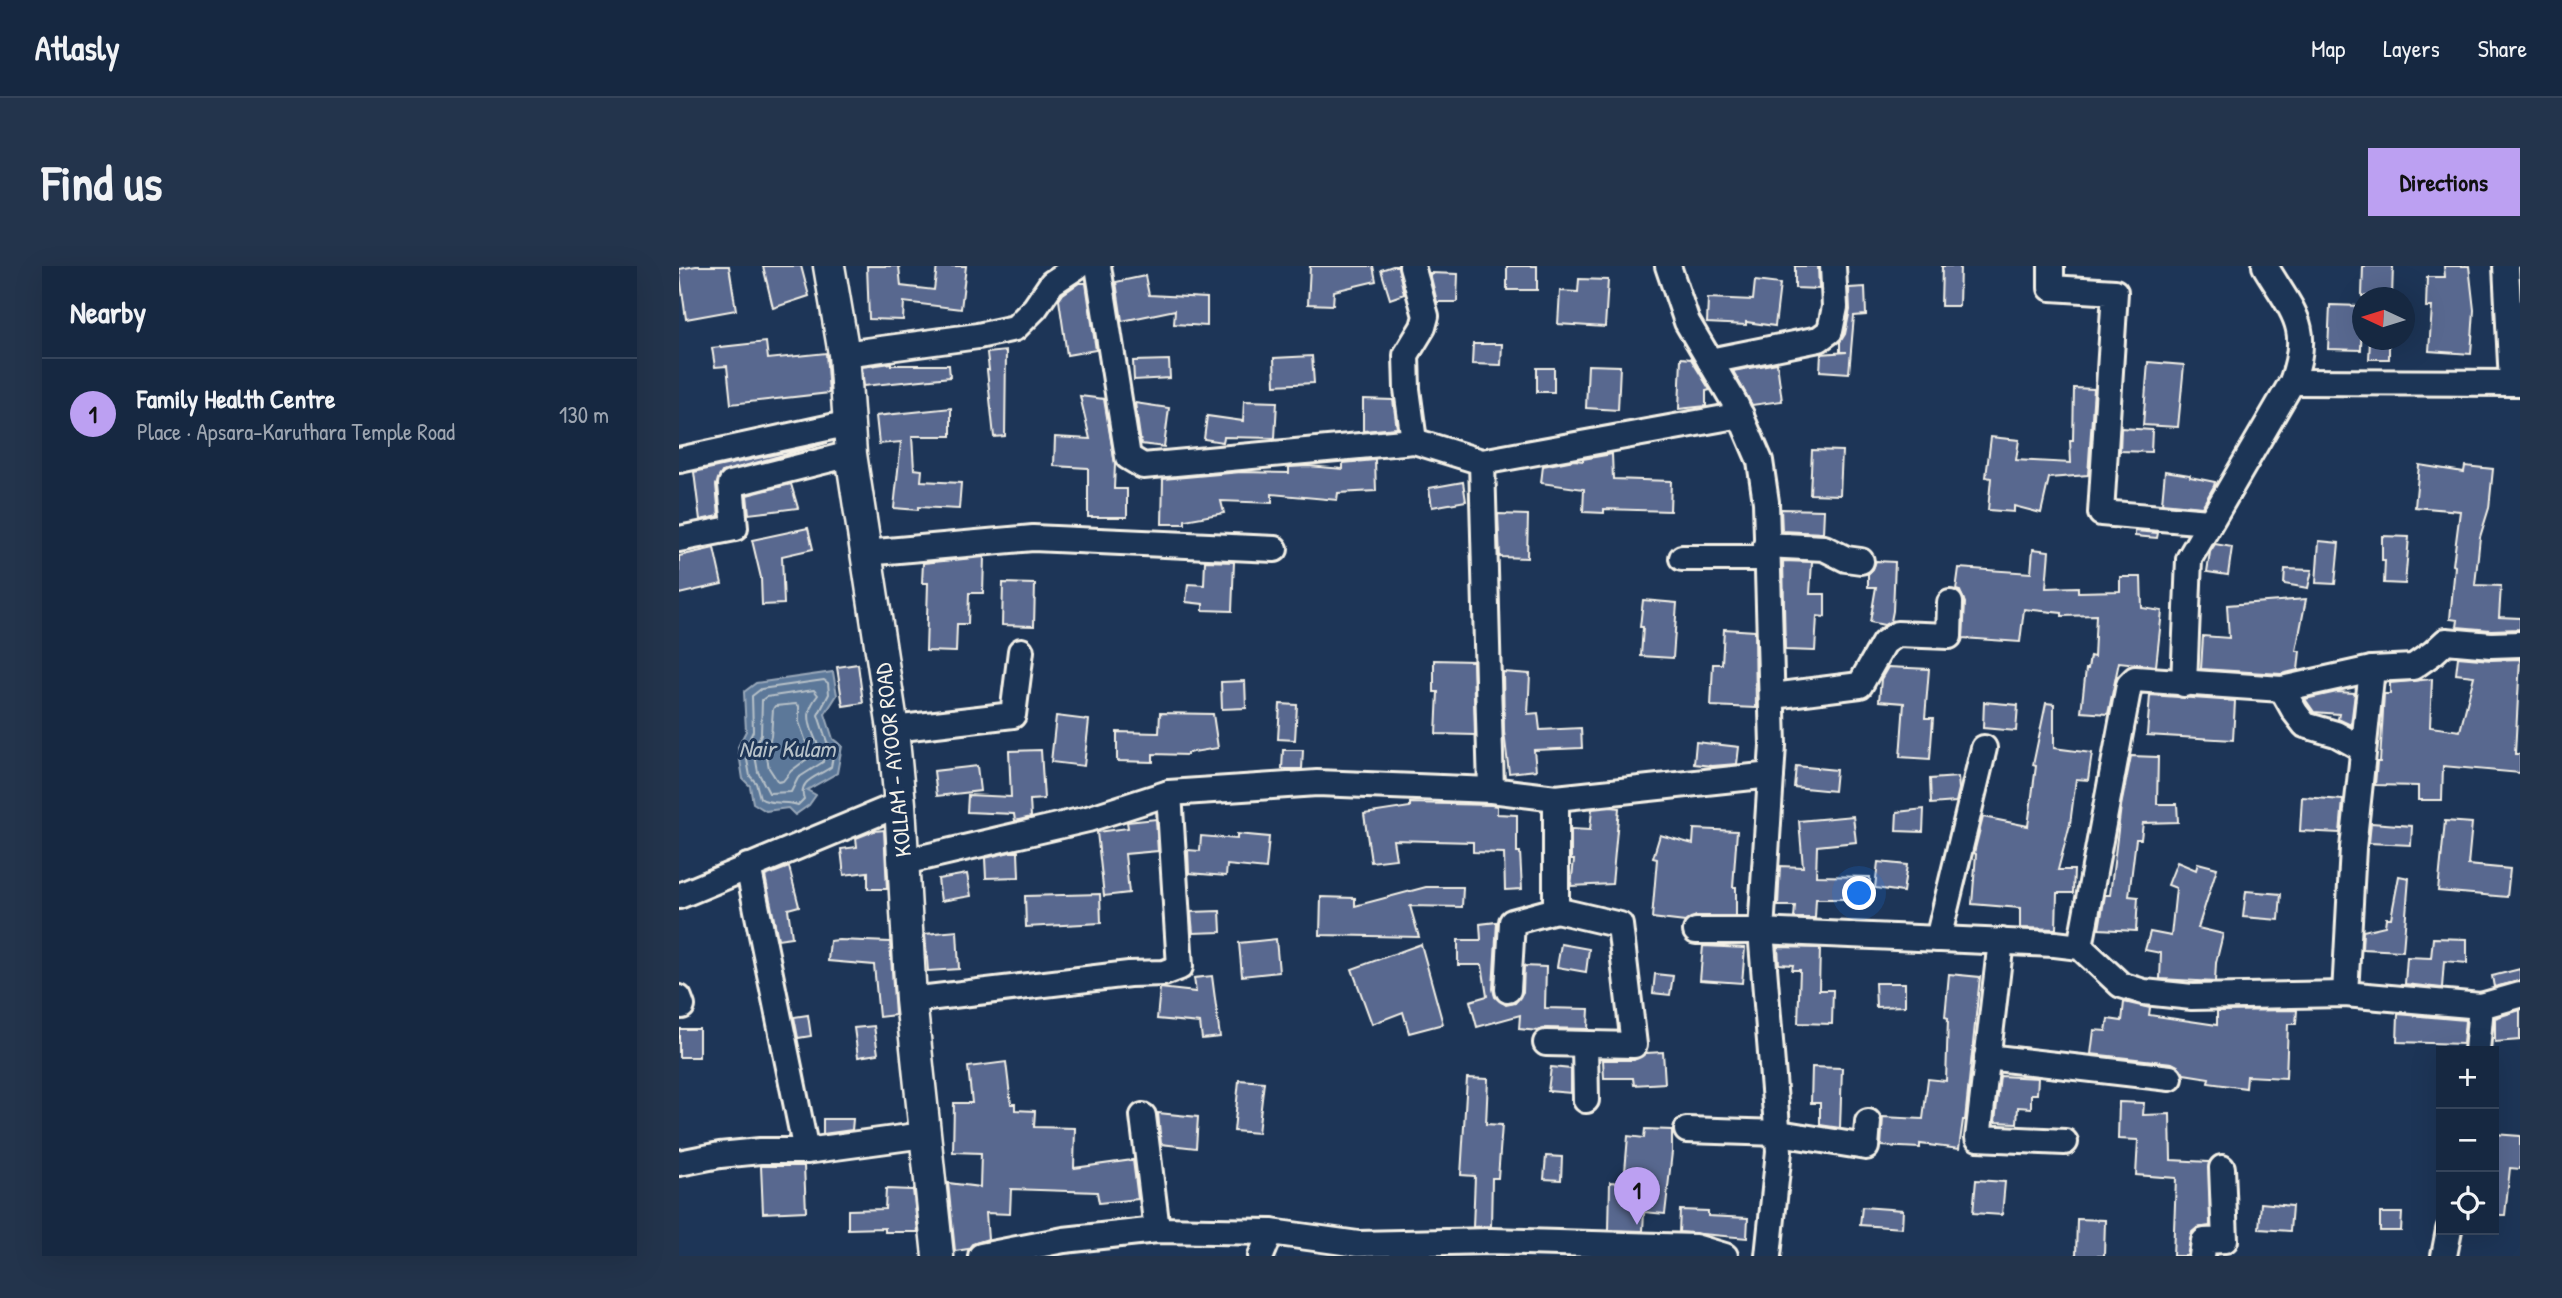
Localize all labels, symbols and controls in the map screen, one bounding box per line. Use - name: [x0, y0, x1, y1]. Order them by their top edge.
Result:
- text: Atlasly: [35, 26, 120, 70]
- text: Map: [2311, 32, 2345, 64]
- text: Layers: [2383, 32, 2440, 64]
- text: Share: [2478, 32, 2527, 64]
- button: Directions: [2368, 148, 2520, 216]
- text: Find us: [42, 149, 162, 215]
- north arrow: [2352, 287, 2415, 350]
- text: Nearby: [70, 292, 146, 332]
- text: Family Health Centre: [137, 381, 335, 416]
- text: 1: [89, 399, 97, 430]
- text: 130 m: [559, 399, 609, 430]
- text: Place · Apsara-Karuthara Temple Road: [137, 416, 455, 447]
- street label: KOLLAM - AYOOR ROAD: [867, 662, 918, 859]
- water label: Nair Kulam: [739, 732, 836, 764]
- your location: [1842, 876, 1876, 910]
- map controls: [2436, 1046, 2499, 1235]
- button: +: [2436, 1046, 2499, 1109]
- button: −: [2436, 1109, 2499, 1172]
- pin: 1: [1614, 1167, 1660, 1225]
- button: locate: [2436, 1172, 2499, 1235]

